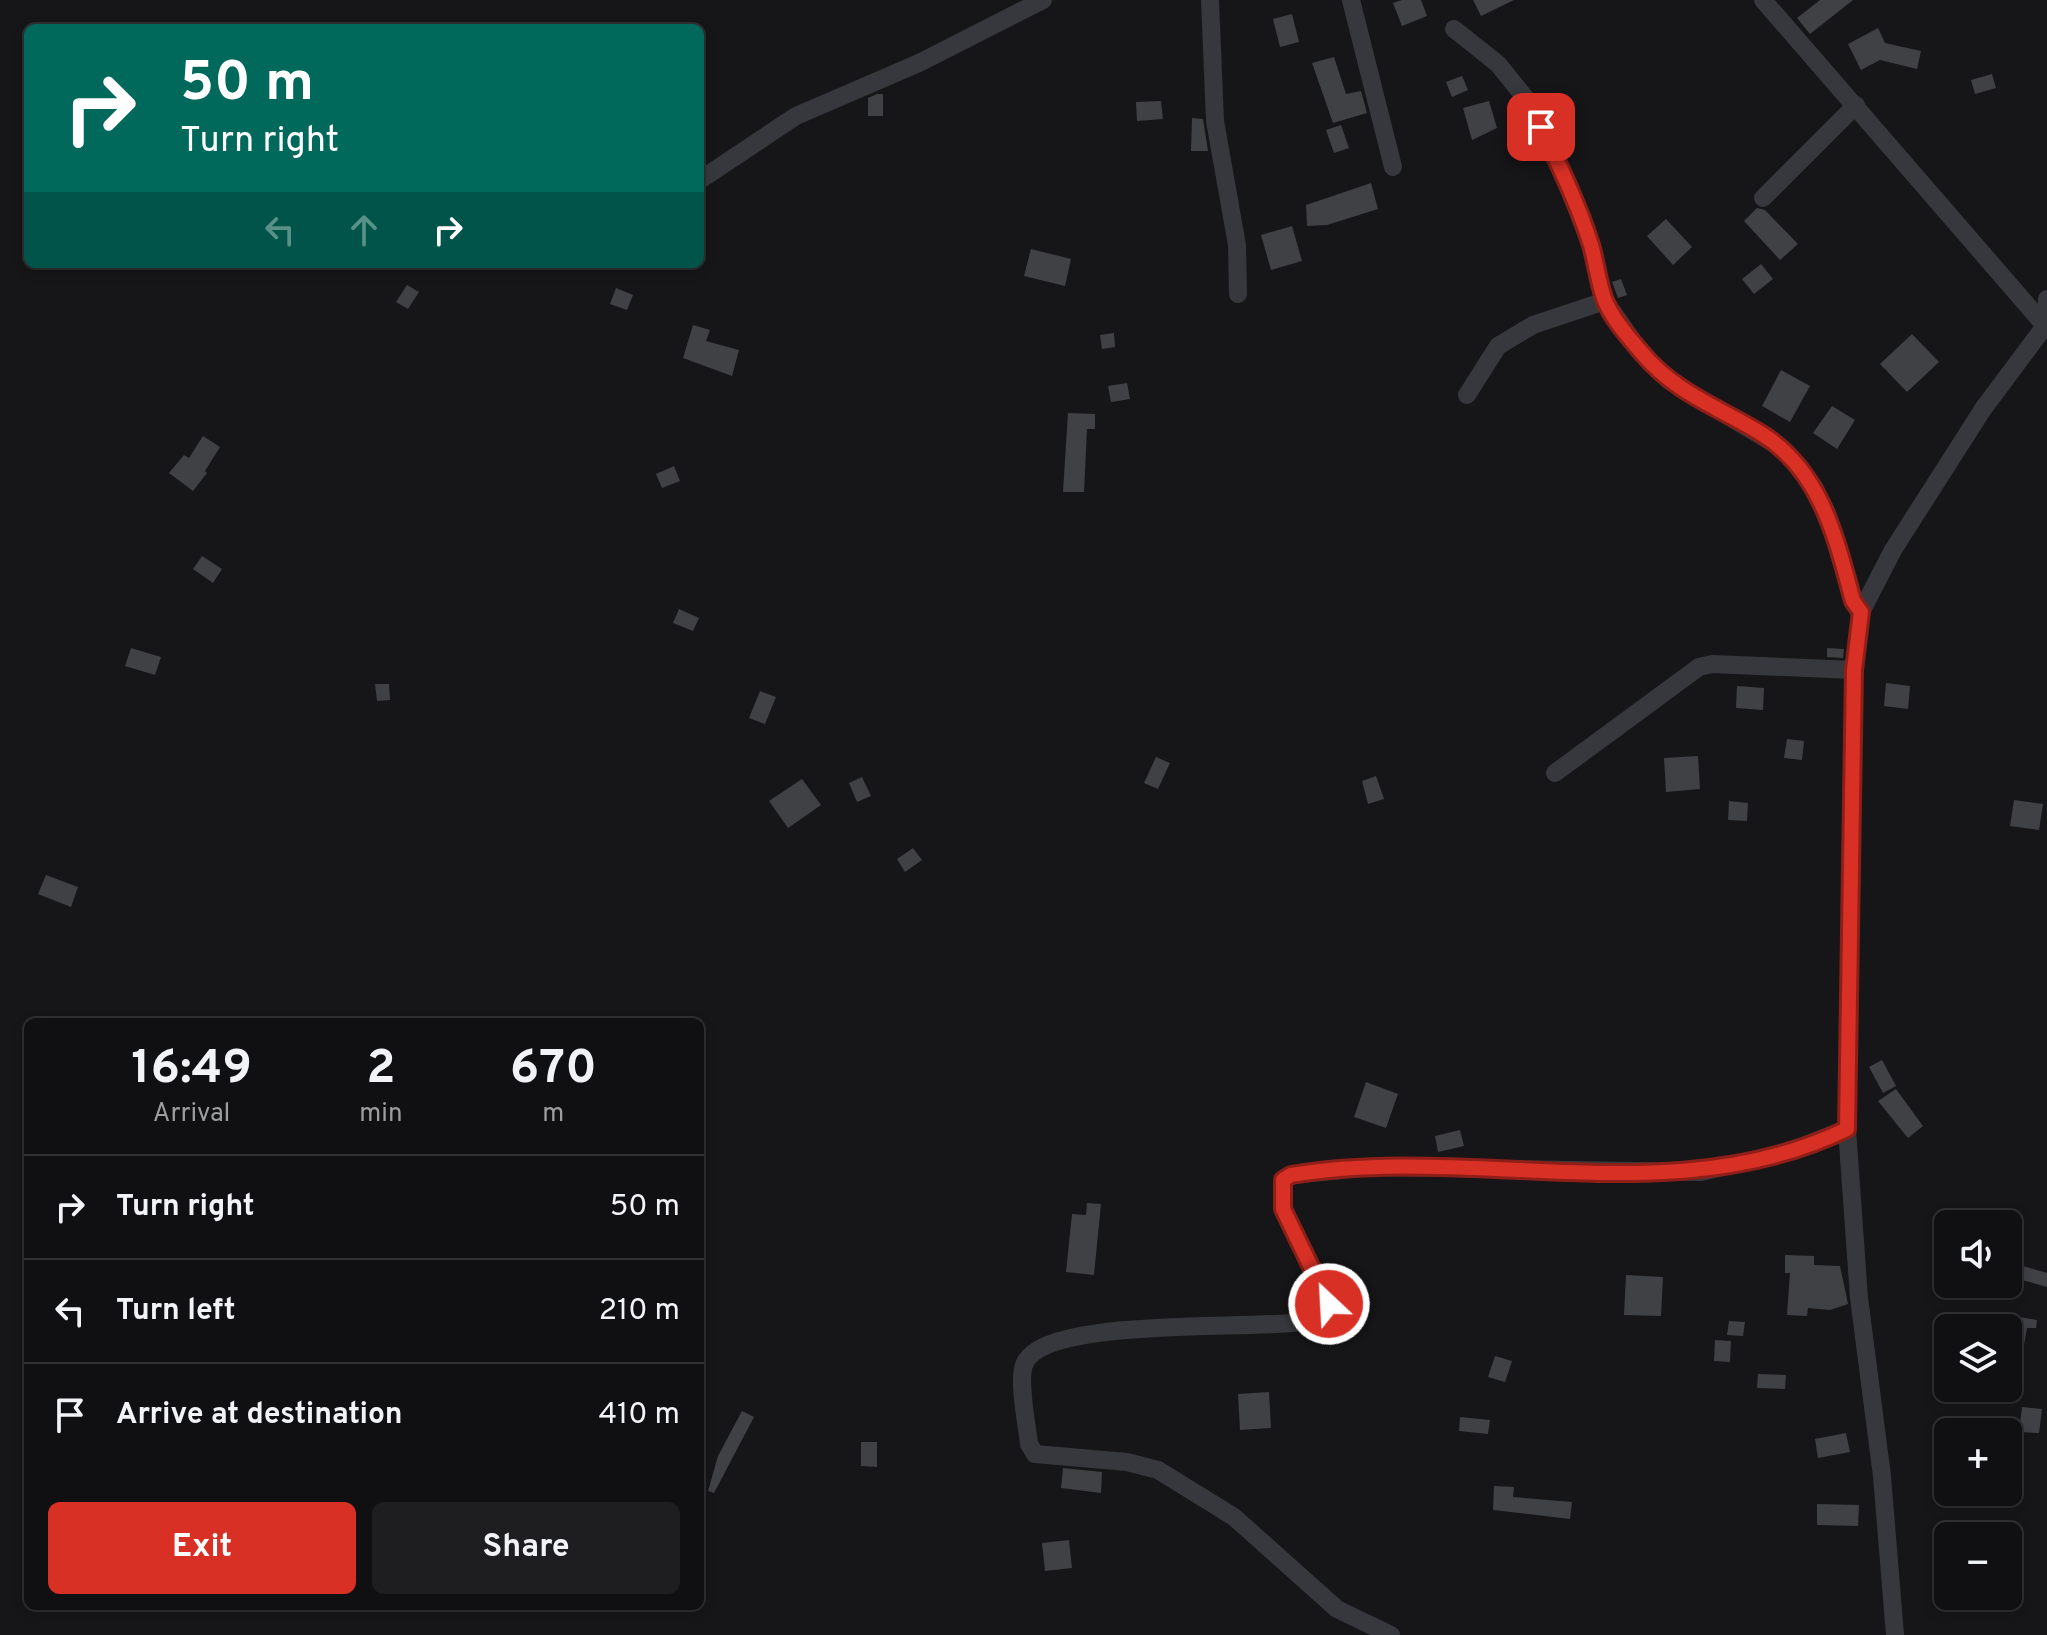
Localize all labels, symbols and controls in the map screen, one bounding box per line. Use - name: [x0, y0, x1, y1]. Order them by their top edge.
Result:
- text: 50 m: [180, 50, 314, 120]
- icon: right: [48, 56, 152, 160]
- pin: [1507, 93, 1575, 161]
- icon: arrive: [1519, 105, 1563, 149]
- text: Turn right: [180, 119, 339, 165]
- icon: left: [258, 208, 302, 252]
- icon: ahead: [342, 208, 386, 252]
- icon: right: [426, 208, 470, 252]
- text: 16:49: [131, 1040, 252, 1100]
- text: 2: [366, 1040, 396, 1100]
- text: 670: [510, 1040, 597, 1100]
- text: Arrival: [153, 1098, 230, 1131]
- text: min: [359, 1098, 403, 1131]
- text: m: [542, 1098, 564, 1131]
- icon: right: [48, 1185, 92, 1229]
- text: Turn right: [116, 1189, 254, 1226]
- text: 50 m: [610, 1189, 680, 1226]
- map controls: [1934, 1210, 2022, 1610]
- button: sound: [1934, 1210, 2022, 1298]
- position arrow: [1287, 1262, 1371, 1346]
- icon: left: [48, 1289, 92, 1333]
- text: Turn left: [116, 1293, 236, 1330]
- text: 210 m: [599, 1293, 680, 1330]
- button: layers: [1934, 1314, 2022, 1402]
- icon: arrive: [48, 1393, 92, 1437]
- text: Arrive at destination: [116, 1397, 402, 1434]
- text: 410 m: [598, 1397, 680, 1434]
- button: +: [1934, 1418, 2022, 1506]
- button: Exit: [48, 1502, 356, 1594]
- button: Share: [372, 1502, 680, 1594]
- button: −: [1934, 1522, 2022, 1610]

